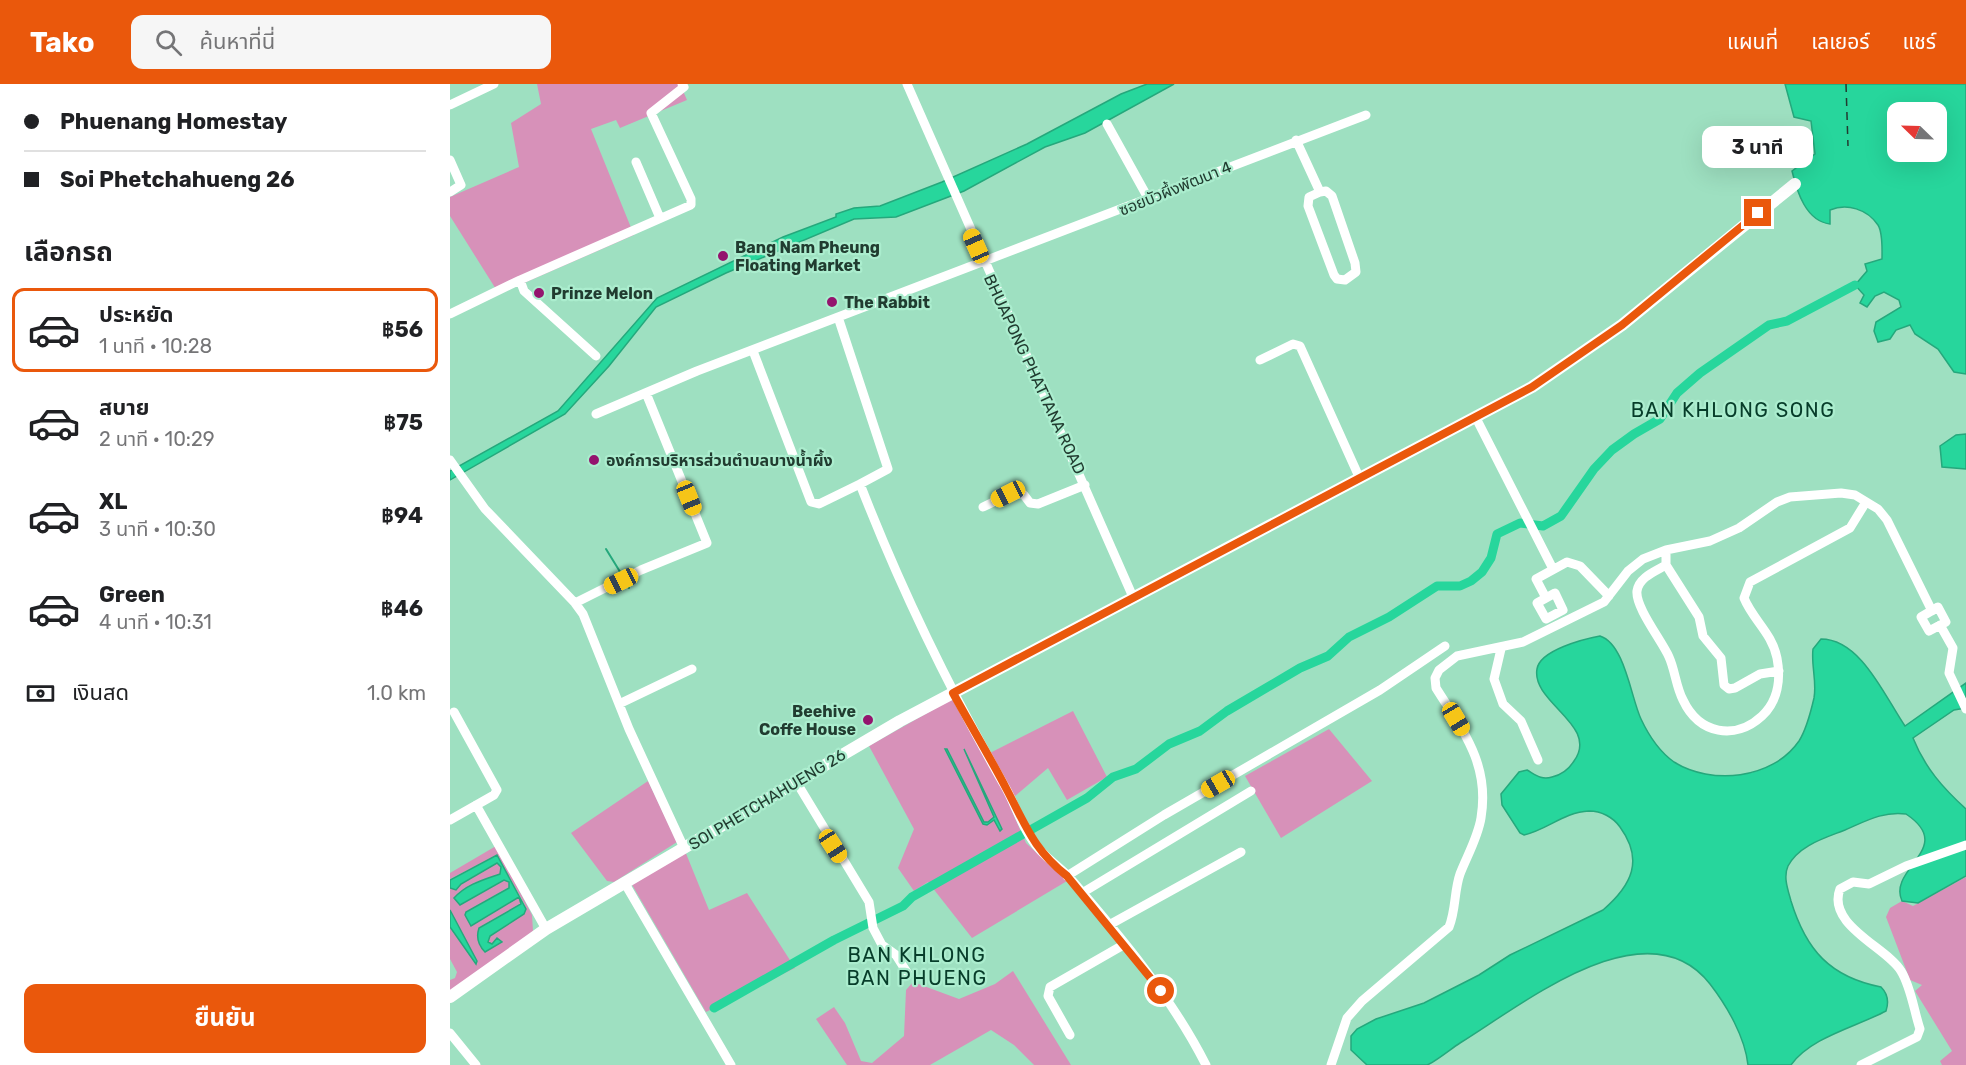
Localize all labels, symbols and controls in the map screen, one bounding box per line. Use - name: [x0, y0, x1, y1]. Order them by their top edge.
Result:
- search box: [131, 15, 551, 69]
- text: Tako: [30, 26, 95, 59]
- icon: search: [152, 26, 185, 59]
- text: ค้นหาที่นี่: [200, 28, 275, 55]
- text: แผนที่: [1727, 29, 1778, 54]
- text: เลเยอร์: [1811, 29, 1870, 54]
- text: แชร์: [1903, 29, 1936, 54]
- north arrow: [1887, 102, 1947, 162]
- map controls: [1887, 102, 1947, 162]
- text: Phuenang Homestay: [60, 108, 287, 135]
- callout: 3 นาที: [1702, 126, 1814, 168]
- text: 3 นาที: [1732, 135, 1783, 159]
- street label: ซอยบัวผึ้งพัฒนา 4: [1115, 155, 1234, 220]
- text: Soi Phetchahueng 26: [60, 166, 295, 193]
- route end: [1744, 199, 1771, 226]
- car: [960, 226, 992, 266]
- text: เลือกรถ: [24, 236, 113, 268]
- place label: Bang Nam Pheung Floating Market: [735, 238, 880, 275]
- marker: Bang Nam Pheung Floating Market: [716, 249, 730, 263]
- street label: BHUAPONG PHATTANA ROAD: [980, 271, 1089, 477]
- place label: Prinze Melon: [551, 284, 653, 303]
- marker: Prinze Melon: [532, 286, 546, 300]
- place label: The Rabbit: [844, 293, 930, 312]
- marker: The Rabbit: [825, 295, 839, 309]
- text: ประหยัด: [99, 301, 174, 328]
- icon: car: [27, 303, 81, 357]
- text: ฿56: [382, 316, 423, 343]
- text: 1 นาที · 10:28: [99, 334, 212, 358]
- text: สบาย: [99, 394, 149, 421]
- icon: car: [27, 396, 81, 450]
- district label: BAN KHLONG SONG: [1631, 398, 1835, 422]
- text: ฿75: [383, 409, 423, 436]
- text: 2 นาที · 10:29: [99, 427, 215, 451]
- place label: องค์การบริหารส่วนตำบลบางน้ำผึ้ง: [606, 449, 833, 470]
- marker: องค์การบริหารส่วนตำบลบางน้ำผึ้ง: [587, 453, 601, 467]
- car: [674, 478, 704, 518]
- car: [988, 478, 1028, 510]
- text: XL: [99, 488, 127, 515]
- icon: car: [27, 489, 81, 543]
- text: ฿94: [381, 502, 423, 529]
- text: 3 นาที · 10:30: [99, 517, 216, 541]
- car: [601, 565, 641, 597]
- text: Green: [99, 581, 165, 608]
- icon: car: [27, 582, 81, 636]
- text: ฿46: [381, 595, 423, 622]
- text: 4 นาที · 10:31: [99, 610, 212, 634]
- icon: cash: [24, 677, 57, 710]
- text: เงินสด: [72, 679, 129, 706]
- text: 1.0 km: [367, 681, 426, 705]
- car: [1439, 699, 1473, 739]
- place label: Beehive Coffe House: [759, 702, 856, 739]
- marker: Beehive Coffe House: [861, 713, 875, 727]
- street label: SOI PHETCHAHUENG 26: [685, 745, 849, 854]
- car: [1198, 767, 1238, 801]
- car: [816, 826, 850, 866]
- district label: BAN KHLONG BAN PHUENG: [846, 943, 988, 990]
- route start: [1147, 977, 1174, 1004]
- button: ยืนยัน: [24, 984, 426, 1053]

